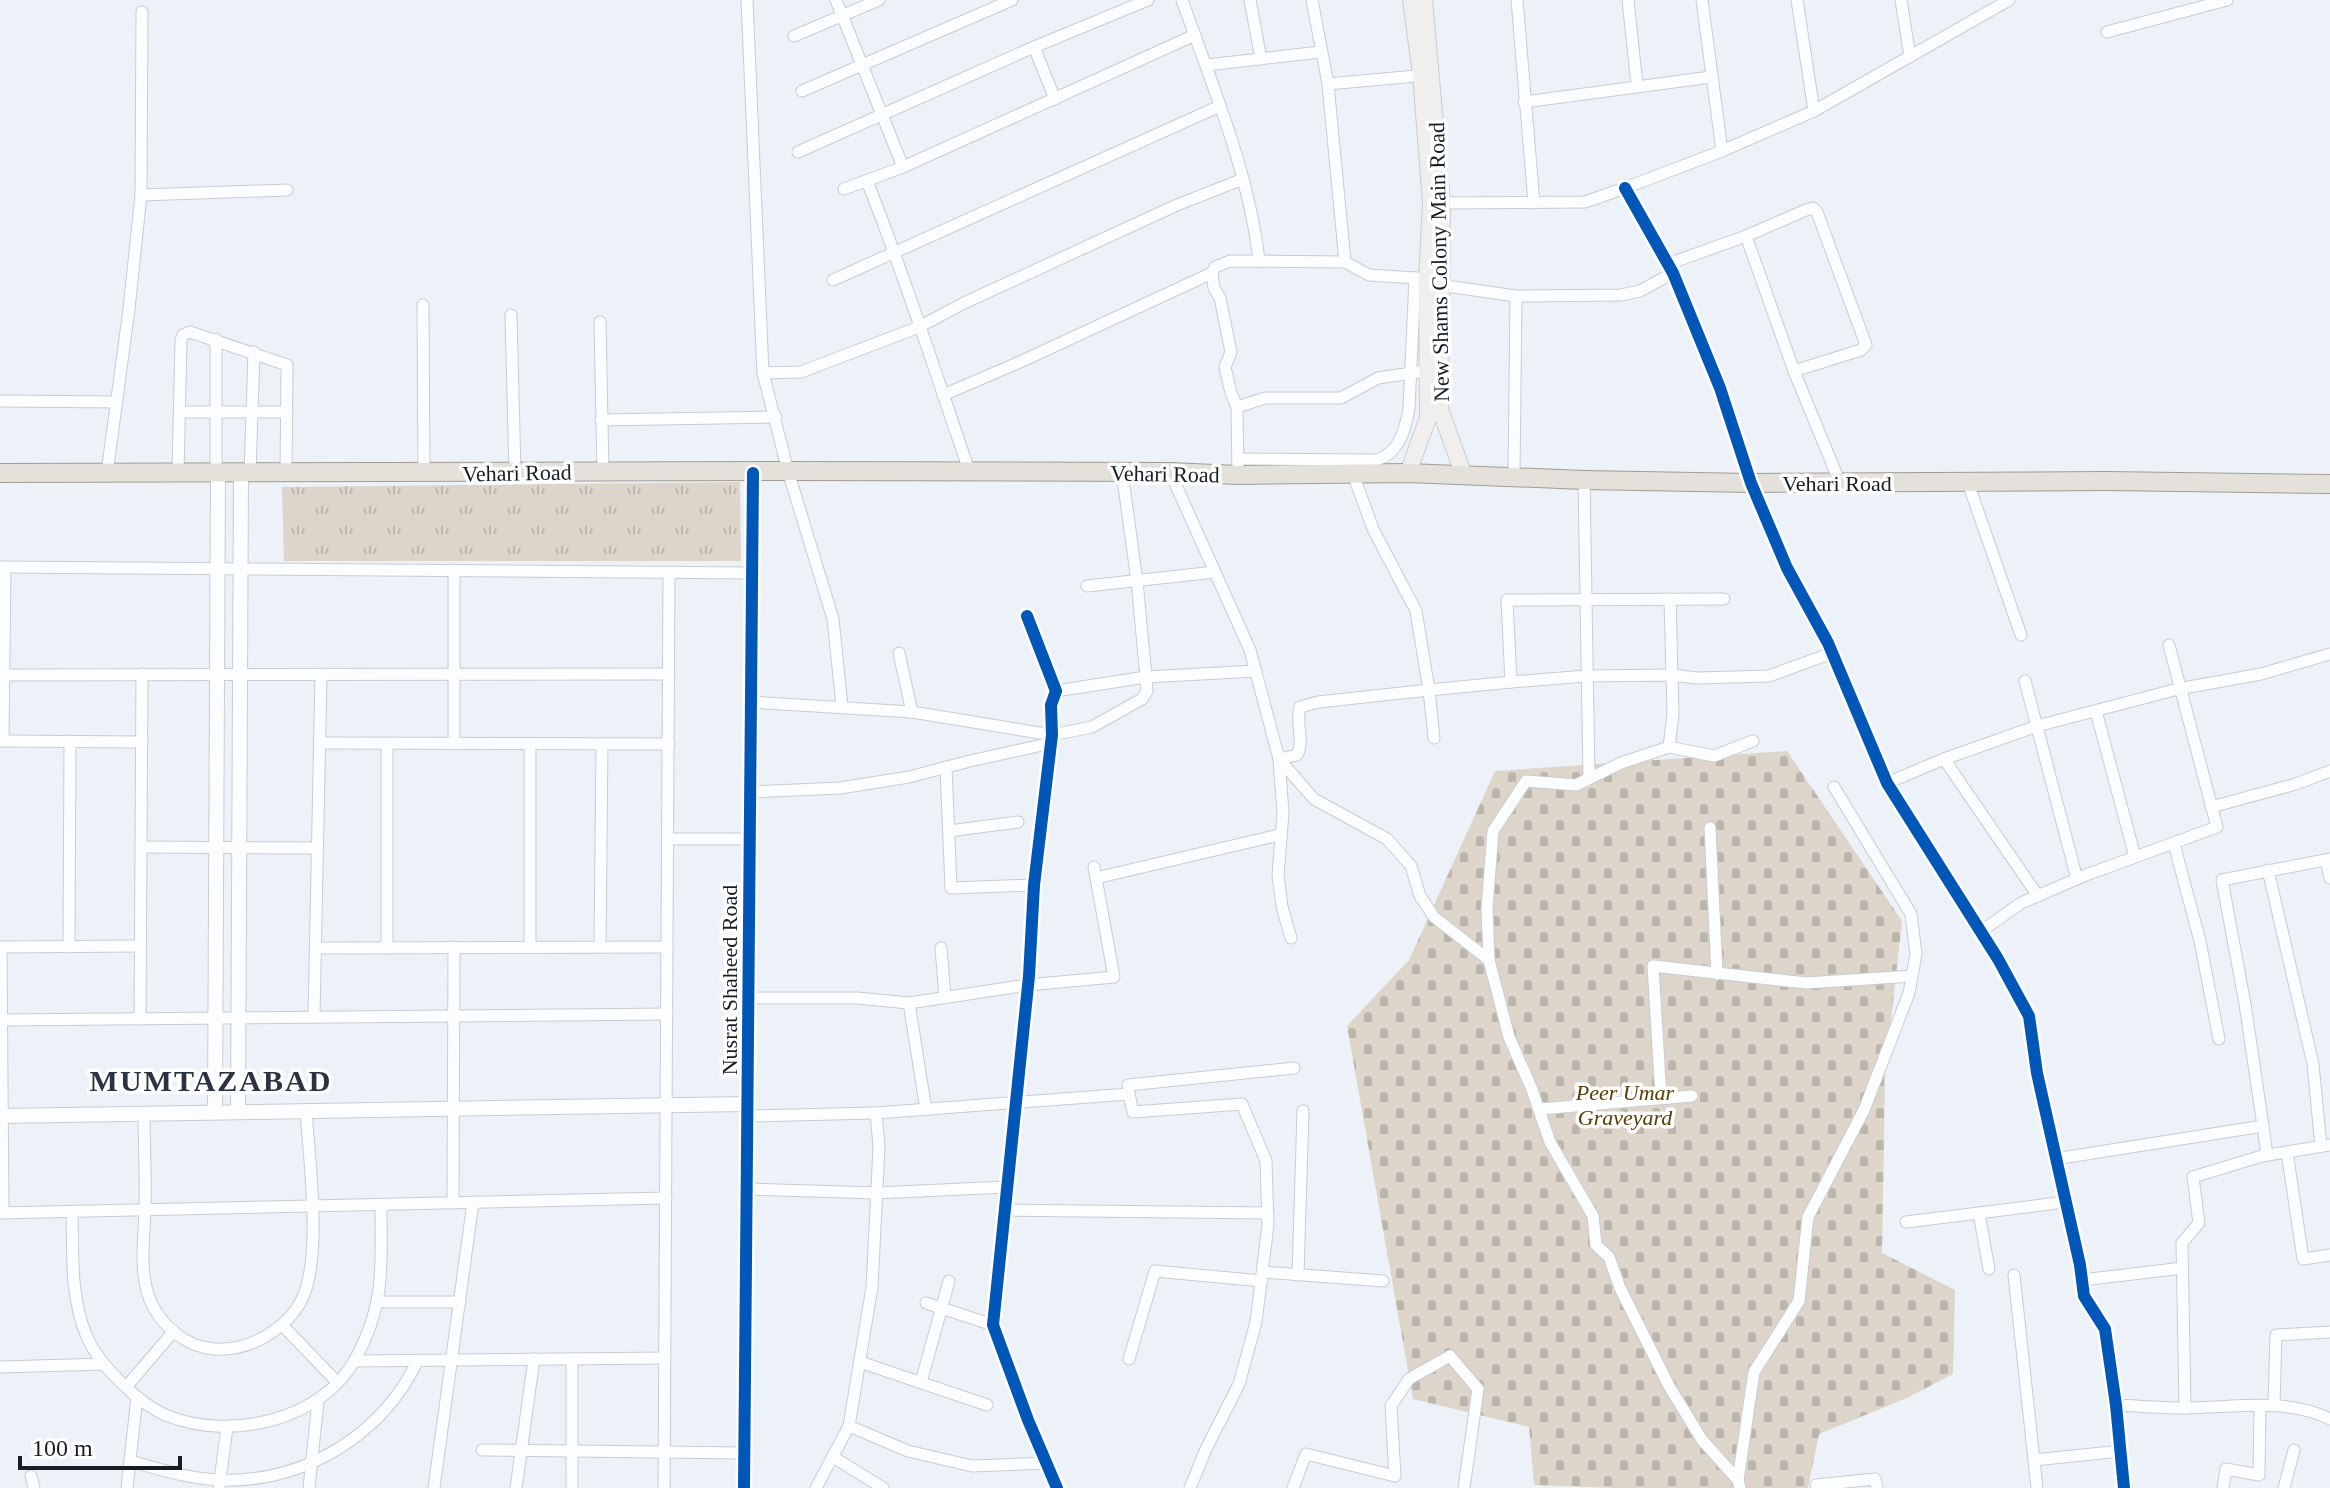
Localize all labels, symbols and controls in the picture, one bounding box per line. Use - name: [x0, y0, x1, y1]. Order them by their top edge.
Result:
- street label: New Shams Colony Main Road: [1424, 122, 1454, 402]
- street label: Vehari Road: [462, 460, 572, 486]
- street label: Vehari Road: [1110, 461, 1220, 487]
- street label: Vehari Road: [1782, 471, 1892, 496]
- street label: Nusrat Shaheed Road: [717, 885, 742, 1075]
- district label: MUMTAZABAD: [90, 1064, 332, 1097]
- park label: Peer Umar Graveyard: [1575, 1080, 1675, 1130]
- scale bar: [20, 1420, 180, 1470]
- text: 100 m: [32, 1435, 93, 1461]

